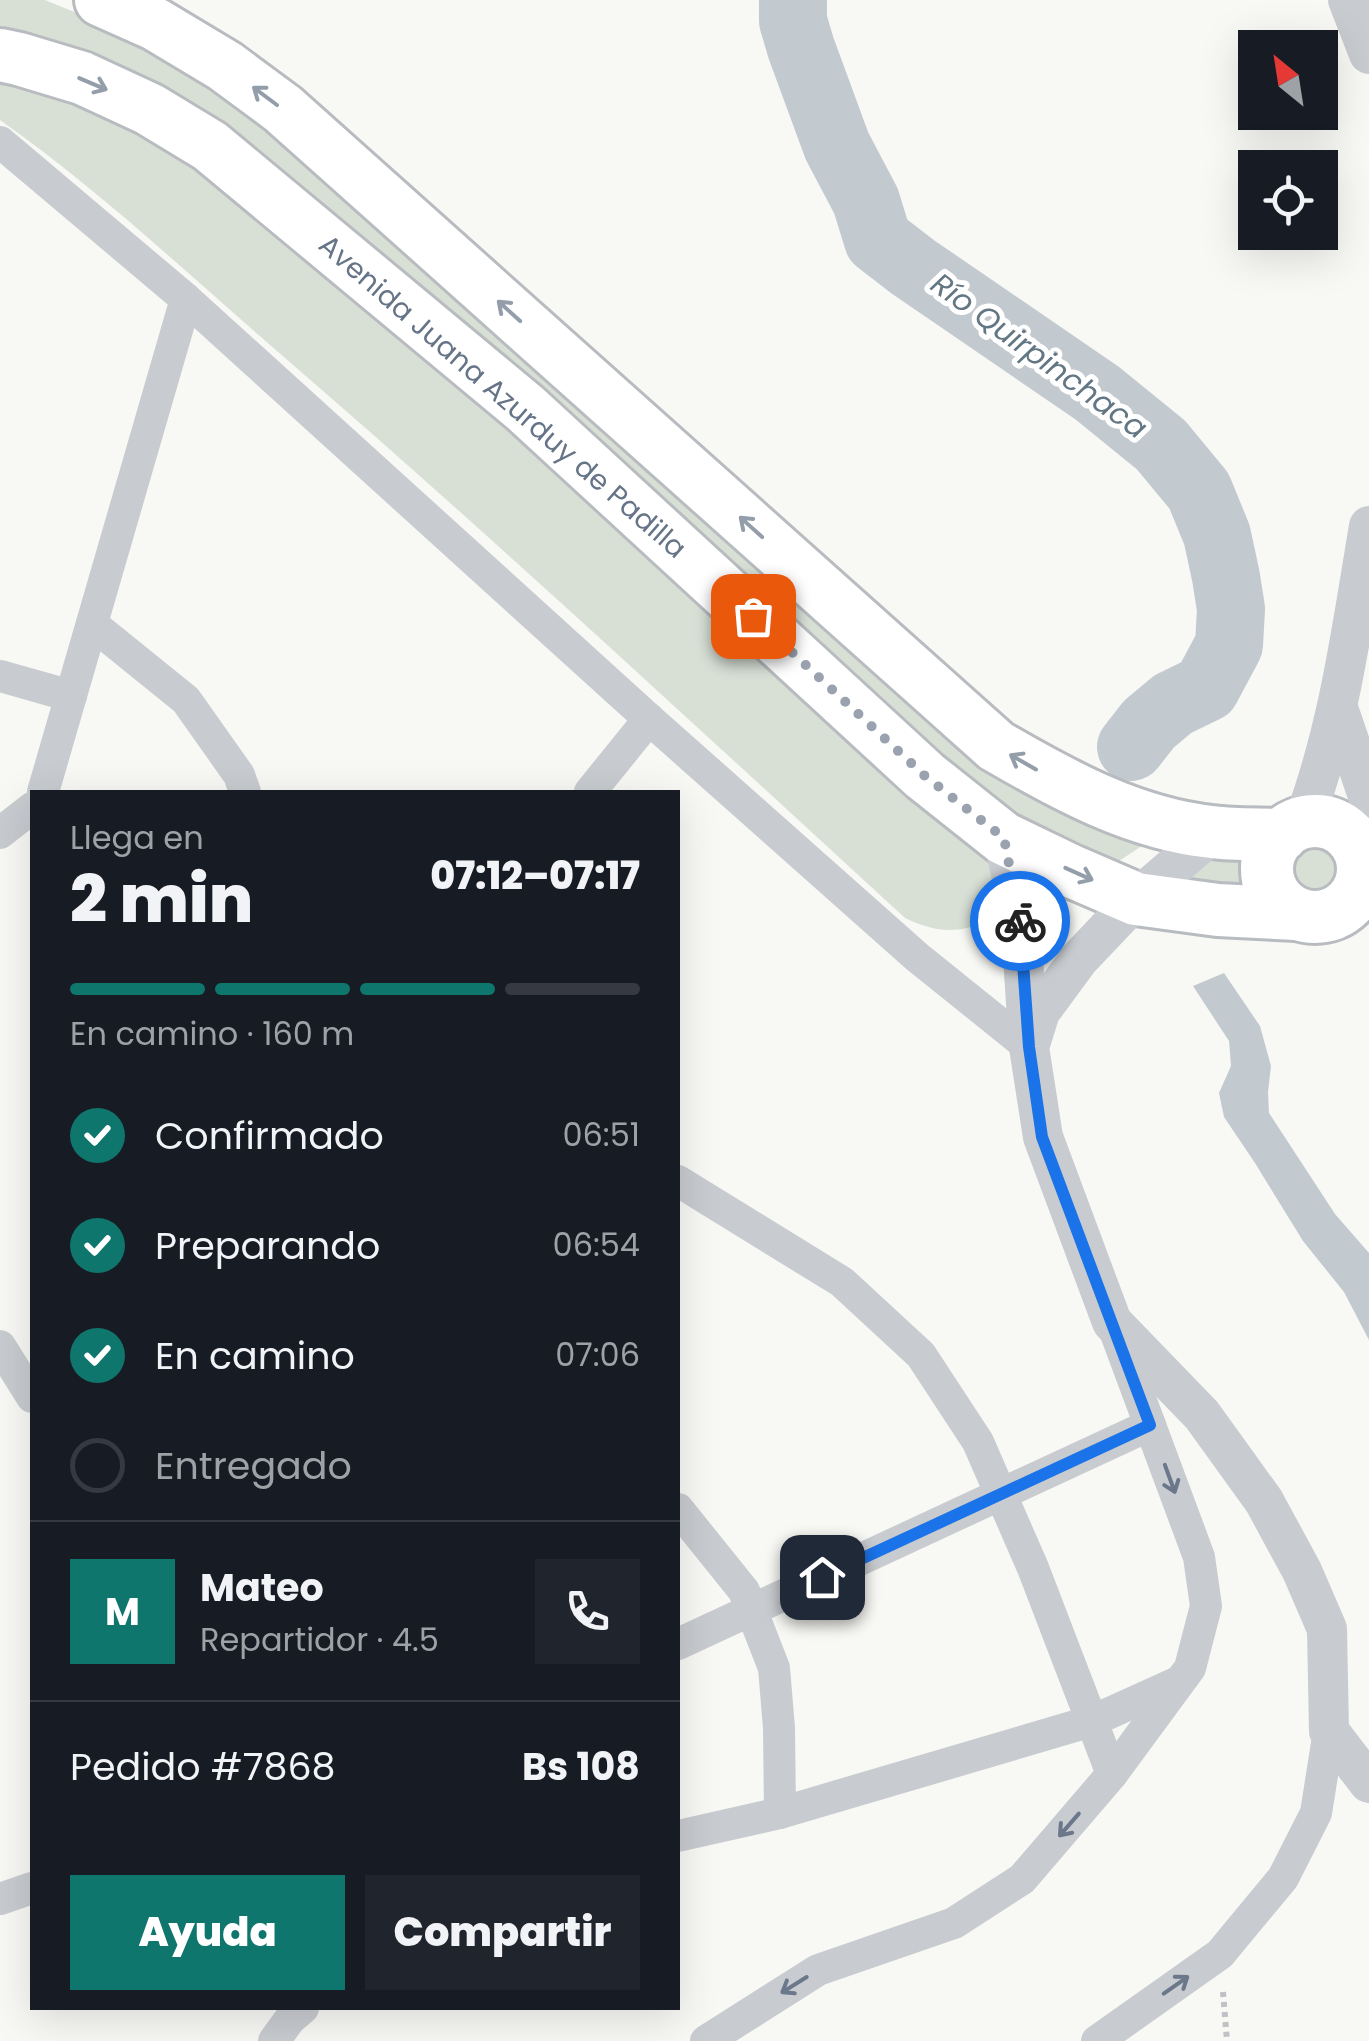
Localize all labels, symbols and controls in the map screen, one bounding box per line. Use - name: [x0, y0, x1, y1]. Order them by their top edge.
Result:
- north arrow: [1238, 30, 1338, 130]
- map controls: [1238, 30, 1338, 250]
- one-way arrow: [77, 76, 108, 94]
- one-way arrow: [252, 85, 279, 106]
- button: locate: [1238, 150, 1338, 250]
- street label: Avenida Juana Azurduy de Padilla: [310, 226, 695, 567]
- water label: Río Quirpinchaca: [922, 262, 1156, 449]
- one-way arrow: [497, 299, 522, 322]
- one-way arrow: [739, 516, 764, 539]
- pin: [711, 574, 796, 659]
- icon: bag: [726, 589, 781, 644]
- one-way arrow: [1009, 752, 1038, 772]
- text: Llega en: [70, 815, 204, 860]
- text: 07:12–07:17: [430, 849, 640, 902]
- text: 2 min: [70, 854, 253, 945]
- one-way arrow: [1063, 866, 1094, 884]
- courier: [970, 871, 1070, 971]
- icon: bike: [993, 894, 1048, 949]
- text: En camino · 160 m: [70, 1011, 354, 1056]
- icon: check: [70, 1108, 125, 1163]
- text: Confirmado: [155, 1109, 384, 1162]
- text: 06:51: [562, 1112, 640, 1157]
- icon: check: [70, 1218, 125, 1273]
- text: Preparando: [155, 1219, 380, 1272]
- text: 06:54: [553, 1222, 640, 1267]
- icon: check: [70, 1328, 125, 1383]
- text: En camino: [155, 1329, 355, 1382]
- text: 07:06: [555, 1332, 640, 1377]
- text: Entregado: [155, 1439, 352, 1492]
- one-way arrow: [1162, 1462, 1180, 1493]
- pin: [780, 1535, 865, 1620]
- icon: home: [795, 1550, 850, 1605]
- button: phone: [535, 1559, 640, 1664]
- text: Mateo: [200, 1561, 324, 1614]
- text: M: [105, 1585, 140, 1638]
- text: Repartidor · 4.5: [200, 1617, 439, 1662]
- text: Pedido #7868: [70, 1740, 336, 1793]
- text: Bs 108: [522, 1740, 640, 1793]
- one-way arrow: [1058, 1811, 1080, 1837]
- button: Ayuda: [70, 1875, 345, 1990]
- button: Compartir: [365, 1875, 640, 1990]
- one-way arrow: [780, 1975, 809, 1996]
- one-way arrow: [1162, 1975, 1189, 1996]

